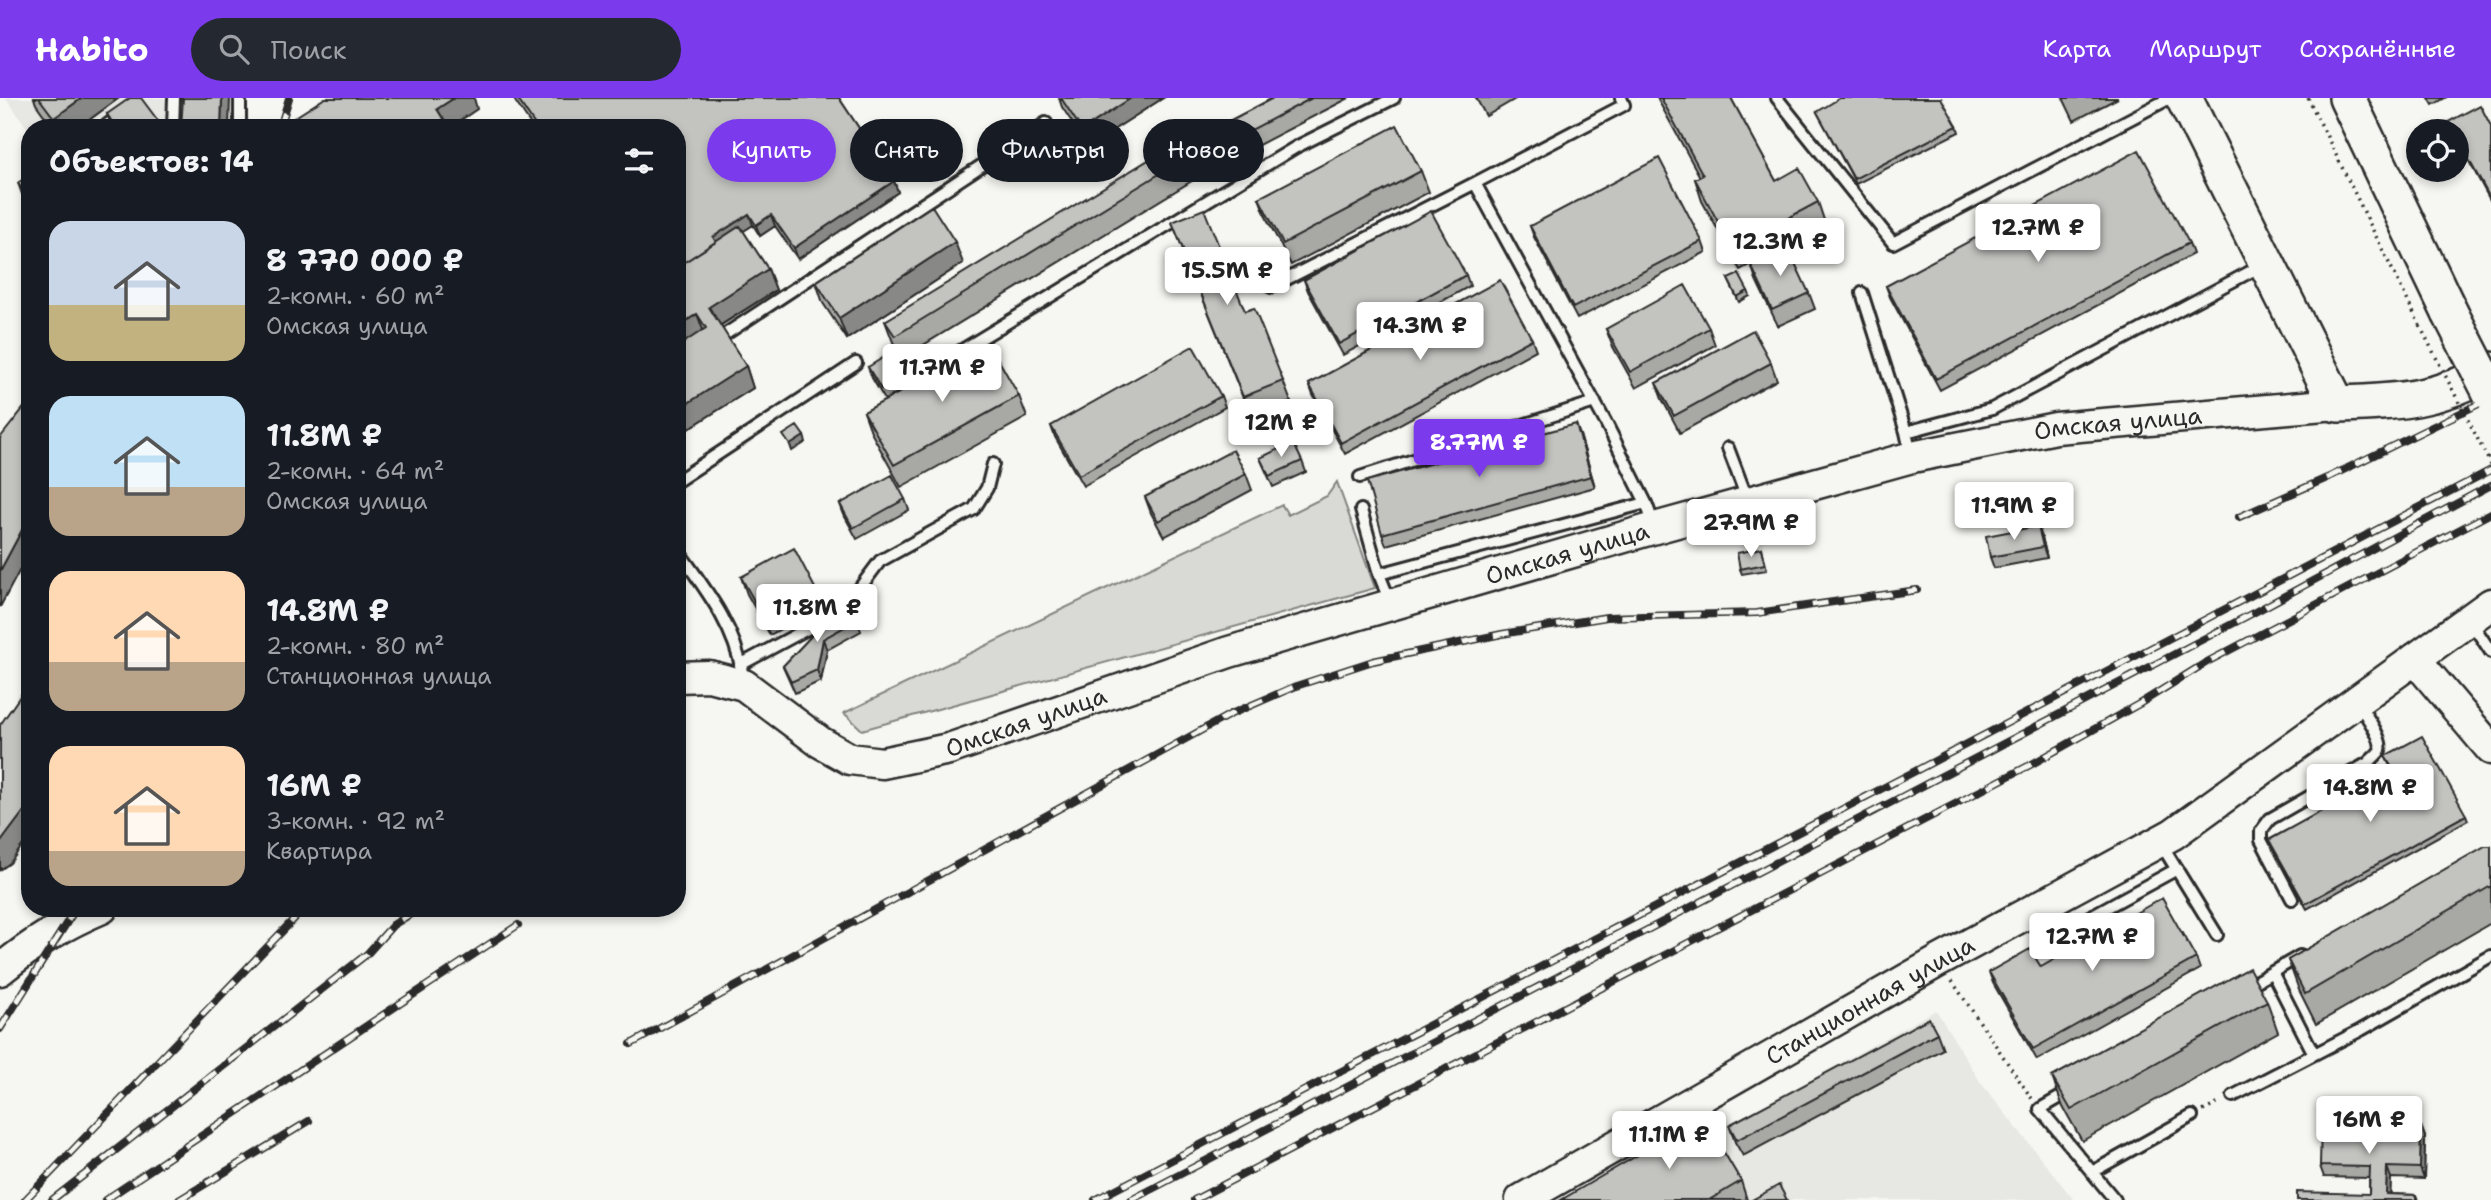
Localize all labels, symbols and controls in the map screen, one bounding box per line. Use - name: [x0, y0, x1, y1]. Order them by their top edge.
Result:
- search box: [191, 18, 681, 81]
- text: Habito: [35, 27, 149, 72]
- icon: search: [215, 30, 253, 68]
- text: Поиск: [271, 32, 347, 67]
- text: Карта: [2043, 33, 2111, 65]
- text: Маршрут: [2149, 33, 2261, 65]
- text: Сохранённые: [2299, 33, 2456, 65]
- chip: Купить: [707, 119, 836, 182]
- chip: Снять: [850, 119, 963, 182]
- chip: Фильтры: [977, 119, 1129, 182]
- chip: Новое: [1143, 119, 1264, 182]
- map controls: [2406, 119, 2469, 182]
- button: locate: [2406, 119, 2469, 182]
- text: Объектов: 14: [49, 141, 254, 182]
- icon: filters: [620, 142, 658, 180]
- pin: 12.7M ₽: [1973, 204, 2103, 264]
- text: 12.7M ₽: [1991, 212, 2085, 242]
- pin: 12.3M ₽: [1715, 218, 1845, 278]
- text: 12.3M ₽: [1732, 226, 1828, 256]
- text: 8 770 000 ₽: [266, 240, 464, 281]
- pin: 15.5M ₽: [1162, 248, 1292, 307]
- icon: home: [105, 249, 189, 333]
- text: 15.5M ₽: [1181, 255, 1273, 285]
- text: 2-комн. · 60 m²: [266, 281, 444, 311]
- pin: 14.3M ₽: [1355, 302, 1485, 362]
- text: 14.3M ₽: [1373, 310, 1467, 340]
- text: Омская улица: [266, 311, 428, 341]
- pin: 11.7M ₽: [877, 344, 1007, 404]
- text: 11.7M ₽: [898, 352, 986, 382]
- pin: 12M ₽: [1232, 400, 1330, 459]
- street label: Омская улица: [2031, 400, 2203, 448]
- text: 12M ₽: [1244, 407, 1318, 437]
- text: 11.8M ₽: [266, 415, 382, 456]
- pin: 8.77M ₽: [1414, 420, 1544, 479]
- icon: home: [105, 424, 189, 508]
- text: 8.77M ₽: [1430, 427, 1528, 457]
- text: 2-комн. · 64 m²: [266, 456, 444, 486]
- pin: 11.9M ₽: [1949, 482, 2079, 542]
- text: Омская улица: [266, 486, 428, 516]
- text: 11.9M ₽: [1971, 490, 2057, 520]
- pin: 27.9M ₽: [1686, 500, 1816, 559]
- text: 27.9M ₽: [1703, 507, 1799, 537]
- street label: Омская улица: [1482, 515, 1653, 592]
- pin: 11.8M ₽: [752, 584, 882, 644]
- text: 14.8M ₽: [266, 590, 390, 631]
- text: 11.8M ₽: [772, 592, 862, 622]
- icon: home: [105, 599, 189, 683]
- text: 2-комн. · 80 m²: [266, 631, 445, 661]
- text: Станционная улица: [266, 661, 492, 691]
- street label: Омская улица: [941, 680, 1111, 765]
- pin: 14.8M ₽: [2305, 764, 2435, 824]
- text: 16M ₽: [266, 765, 362, 806]
- text: 14.8M ₽: [2323, 772, 2417, 802]
- icon: home: [105, 774, 189, 858]
- text: 3-комн. · 92 m²: [266, 806, 445, 836]
- text: Квартира: [266, 836, 372, 866]
- pin: 12.7M ₽: [2027, 914, 2157, 973]
- text: 12.7M ₽: [2045, 921, 2139, 951]
- street label: Станционная улица: [1760, 929, 1980, 1073]
- pin: 16M ₽: [2320, 1096, 2418, 1156]
- text: 16M ₽: [2332, 1104, 2406, 1134]
- pin: 11.1M ₽: [1604, 1112, 1734, 1171]
- text: 11.1M ₽: [1628, 1119, 1710, 1149]

